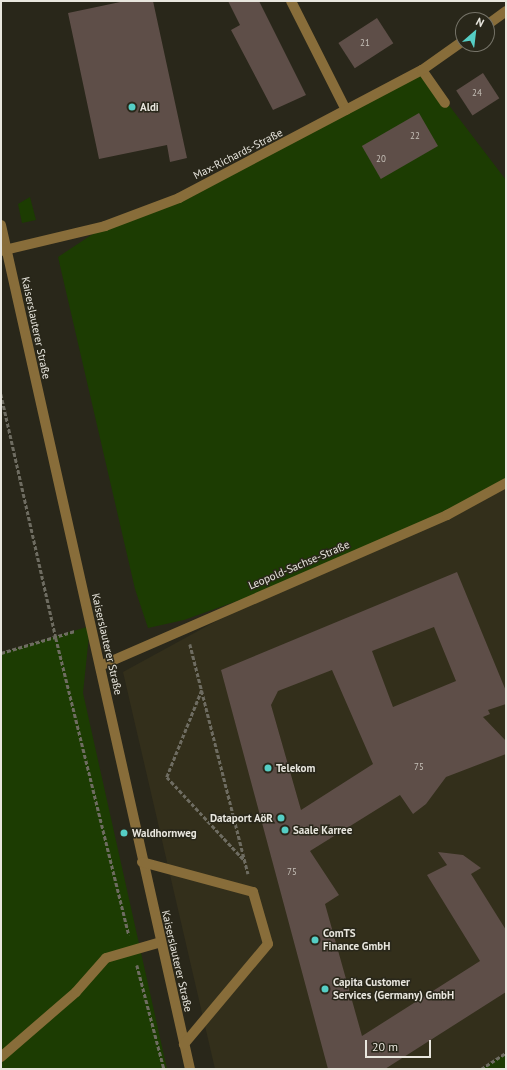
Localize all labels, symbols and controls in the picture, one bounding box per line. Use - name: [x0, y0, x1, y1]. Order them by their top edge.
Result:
- north arrow: [455, 12, 495, 52]
- text: N: [474, 14, 487, 30]
- house number: 21: [360, 38, 370, 48]
- house number: 24: [472, 88, 482, 98]
- place label: Aldi: [140, 100, 159, 114]
- marker: Aldi: [127, 102, 137, 112]
- street label: Max-Richards-Straße: [191, 126, 285, 182]
- house number: 22: [410, 131, 420, 141]
- house number: 20: [376, 154, 386, 164]
- street label: Kaiserslauterer Straße: [19, 276, 53, 380]
- street label: Leopold-Sachse-Straße: [246, 538, 352, 592]
- street label: Kaiserslauterer Straße: [89, 592, 125, 696]
- place label: Telekom: [276, 761, 315, 775]
- house number: 75: [414, 762, 424, 772]
- marker: Telekom: [263, 763, 273, 773]
- place label: Dataport AöR: [209, 811, 273, 825]
- marker: Dataport AöR: [276, 813, 286, 823]
- place label: Saale Karree: [293, 823, 352, 837]
- marker: Saale Karree: [280, 825, 290, 835]
- place label: Waldhornweg: [132, 826, 197, 840]
- marker: Waldhornweg: [119, 828, 129, 838]
- house number: 75: [287, 867, 297, 877]
- street label: Kaiserslauterer Straße: [159, 909, 195, 1013]
- place label: ComTS Finance GmbH: [323, 927, 391, 953]
- marker: ComTS Finance GmbH: [310, 935, 320, 945]
- place label: Capita Customer Services (Germany) GmbH: [333, 976, 454, 1002]
- marker: Capita Customer Services (Germany) GmbH: [320, 984, 330, 994]
- scale bar: [367, 1032, 433, 1058]
- text: 20 m: [372, 1039, 398, 1054]

